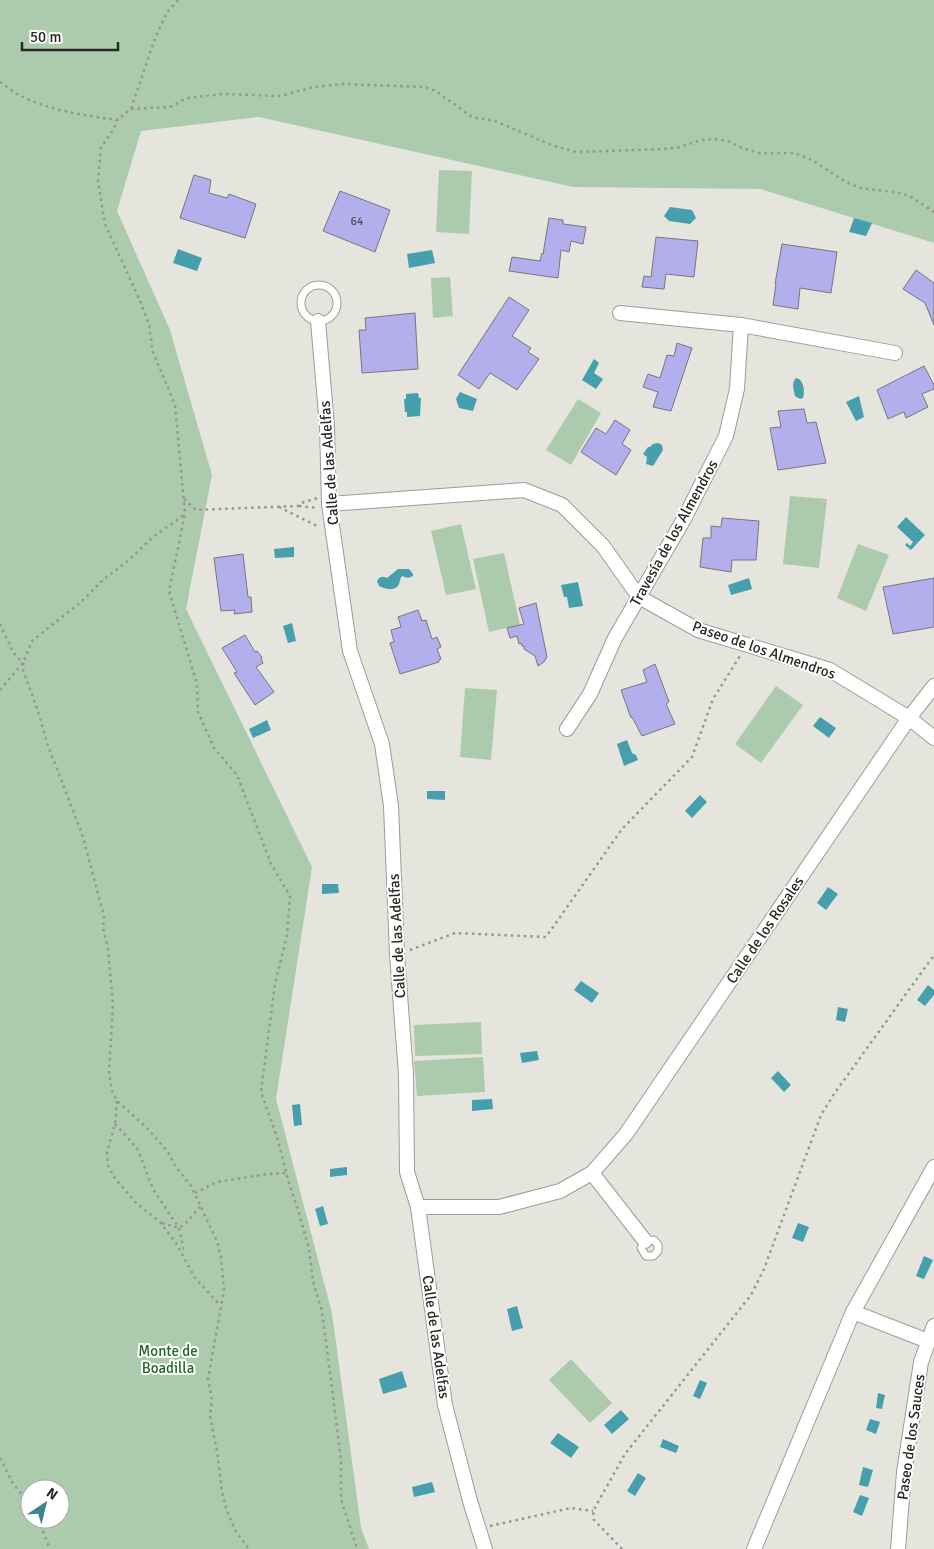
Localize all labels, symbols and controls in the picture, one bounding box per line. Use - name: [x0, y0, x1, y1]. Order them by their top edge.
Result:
- scale bar: [22, 20, 119, 52]
- text: 50 m: [30, 28, 61, 46]
- house number: 64: [351, 214, 364, 229]
- street label: Calle de las Adelfas: [316, 400, 342, 526]
- street label: Travesía de los Almendros: [626, 456, 722, 609]
- street label: Paseo de los Almendros: [690, 617, 838, 683]
- street label: Calle de las Adelfas: [385, 873, 409, 999]
- street label: Calle de los Rosales: [722, 873, 808, 987]
- street label: Calle de las Adelfas: [418, 1274, 454, 1400]
- park label: Monte de Boadilla: [138, 1342, 198, 1377]
- street label: Paseo de los Sauces: [893, 1373, 929, 1501]
- north arrow: [20, 1479, 70, 1529]
- text: N: [43, 1484, 61, 1504]

